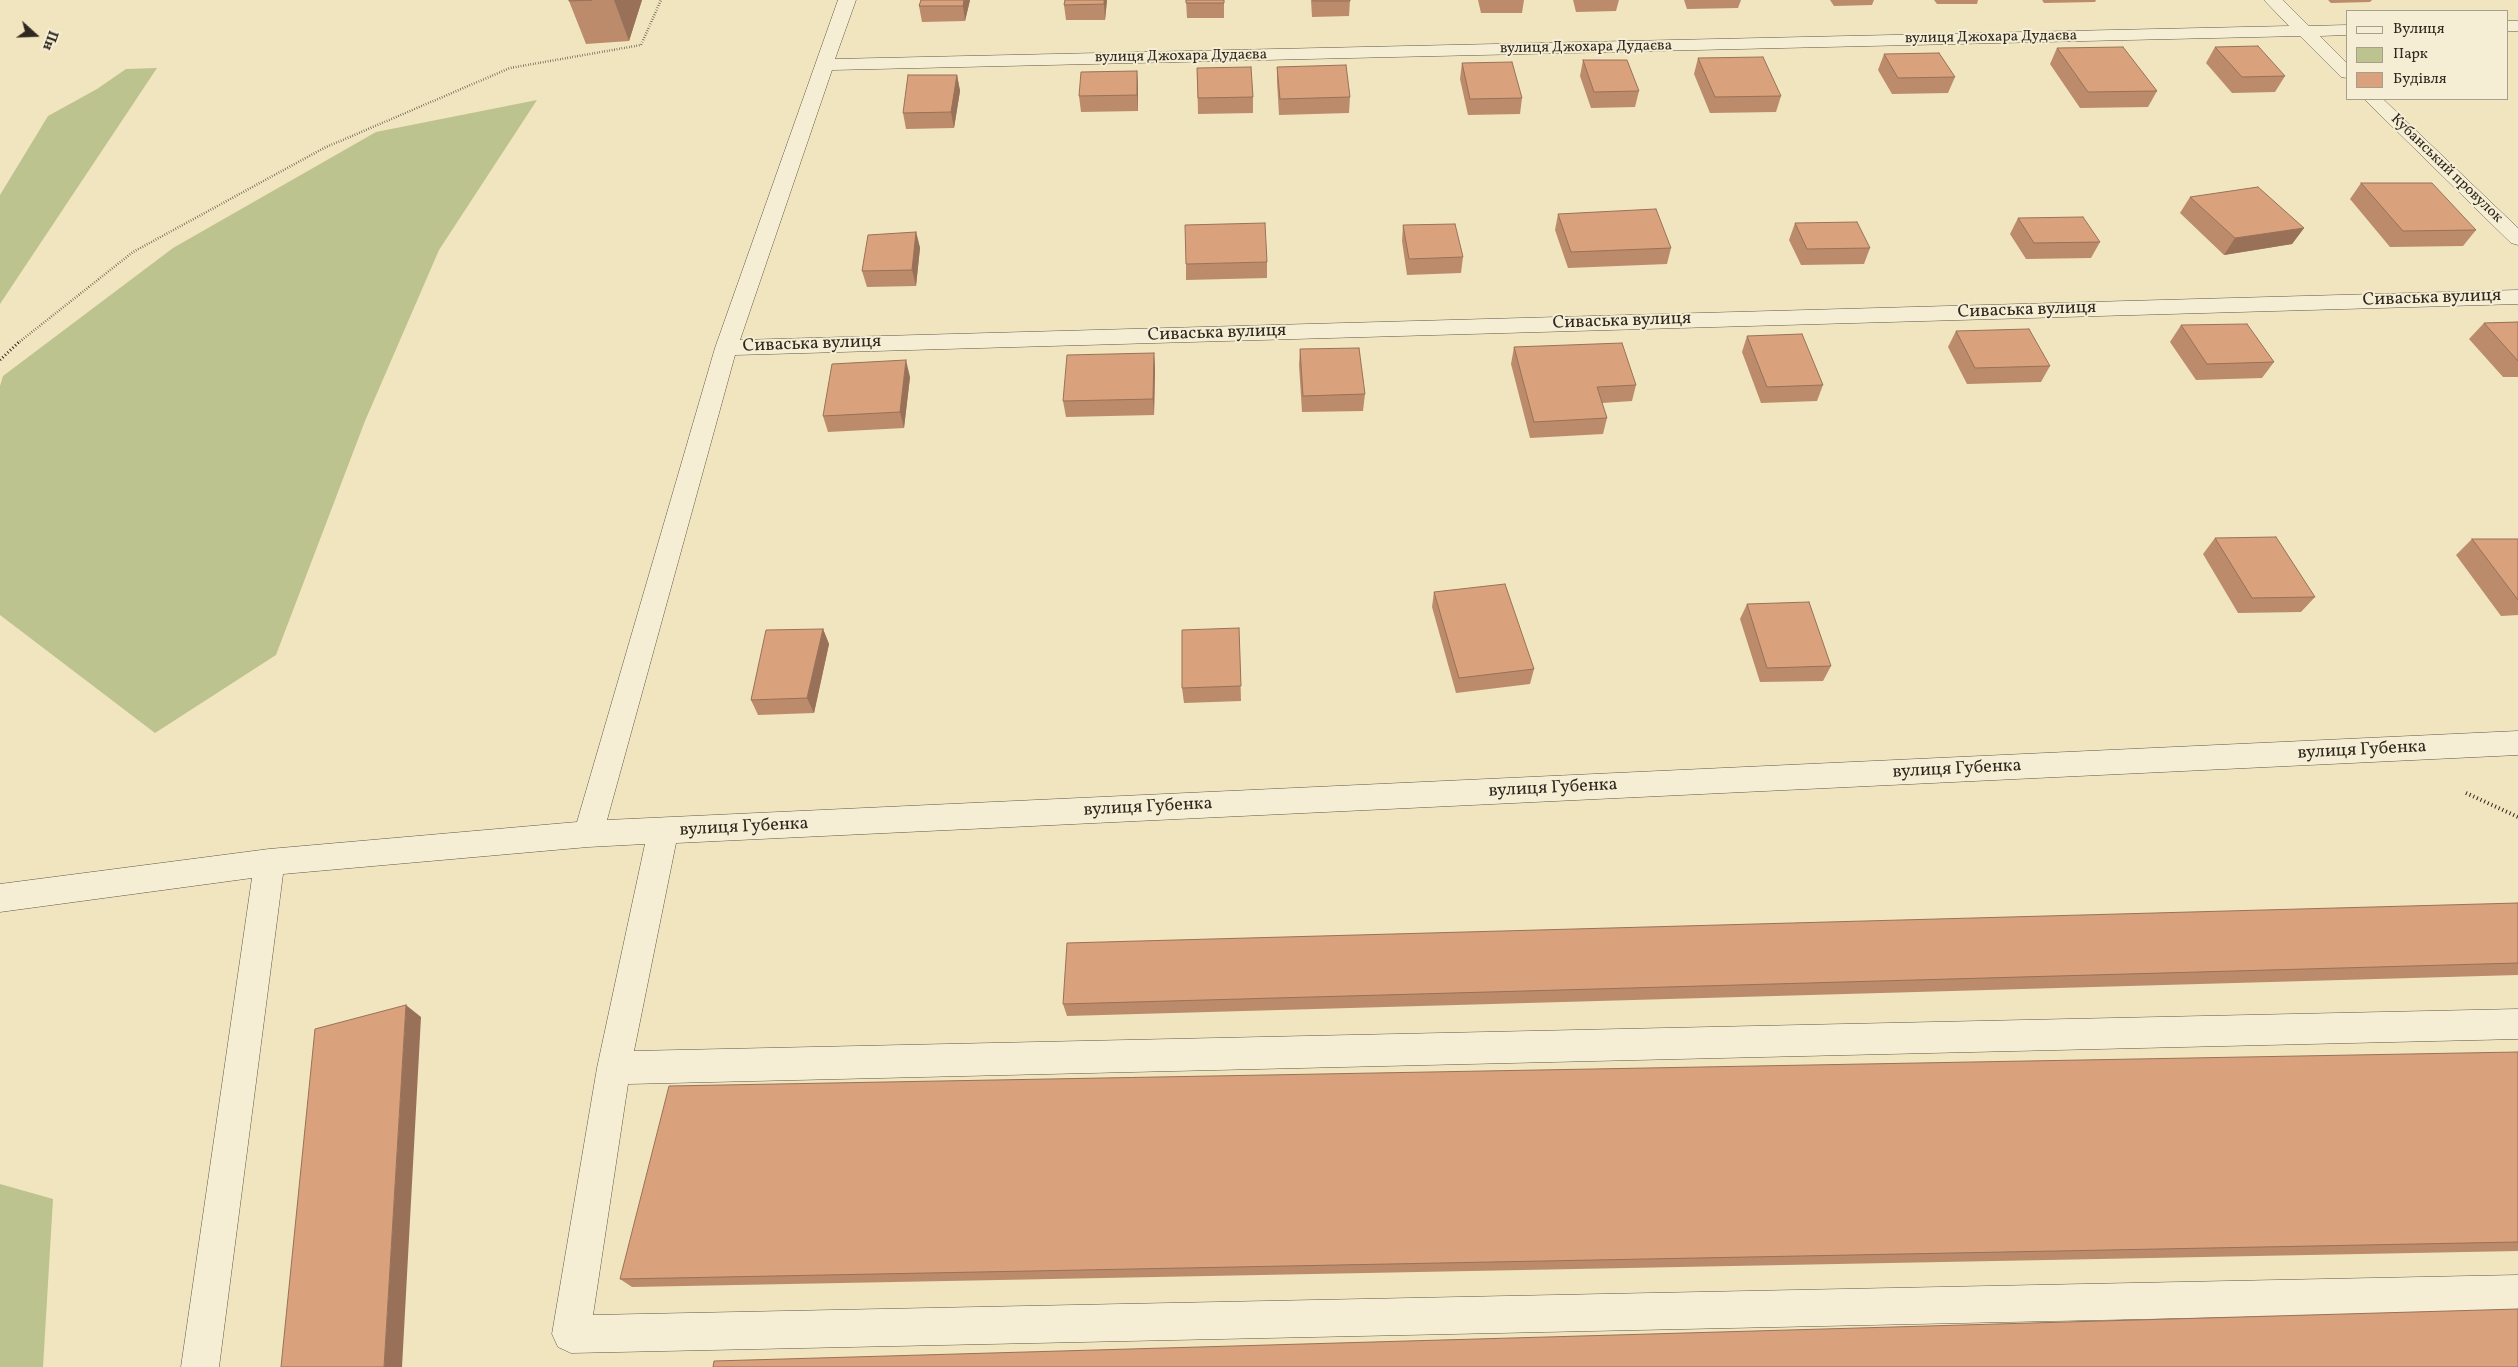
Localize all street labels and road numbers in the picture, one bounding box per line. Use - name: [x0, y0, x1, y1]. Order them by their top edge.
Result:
- street label: вулиця Джохара Дудаєва: [1905, 27, 2077, 49]
- street label: вулиця Джохара Дудаєва: [1500, 37, 1672, 59]
- street label: вулиця Джохара Дудаєва: [1095, 46, 1267, 68]
- street label: Кубанський провулок: [2386, 111, 2506, 227]
- street label: Сиваська вулиця: [2362, 286, 2502, 312]
- street label: Сиваська вулиця: [1957, 298, 2097, 324]
- street label: Сиваська вулиця: [1552, 309, 1692, 335]
- street label: Сиваська вулиця: [1147, 321, 1287, 347]
- street label: Сиваська вулиця: [742, 332, 882, 358]
- street label: вулиця Губенка: [2297, 737, 2427, 765]
- street label: вулиця Губенка: [1892, 756, 2022, 784]
- street label: вулиця Губенка: [1488, 775, 1618, 803]
- street label: вулиця Губенка: [1083, 794, 1213, 822]
- street label: вулиця Губенка: [679, 814, 809, 842]

